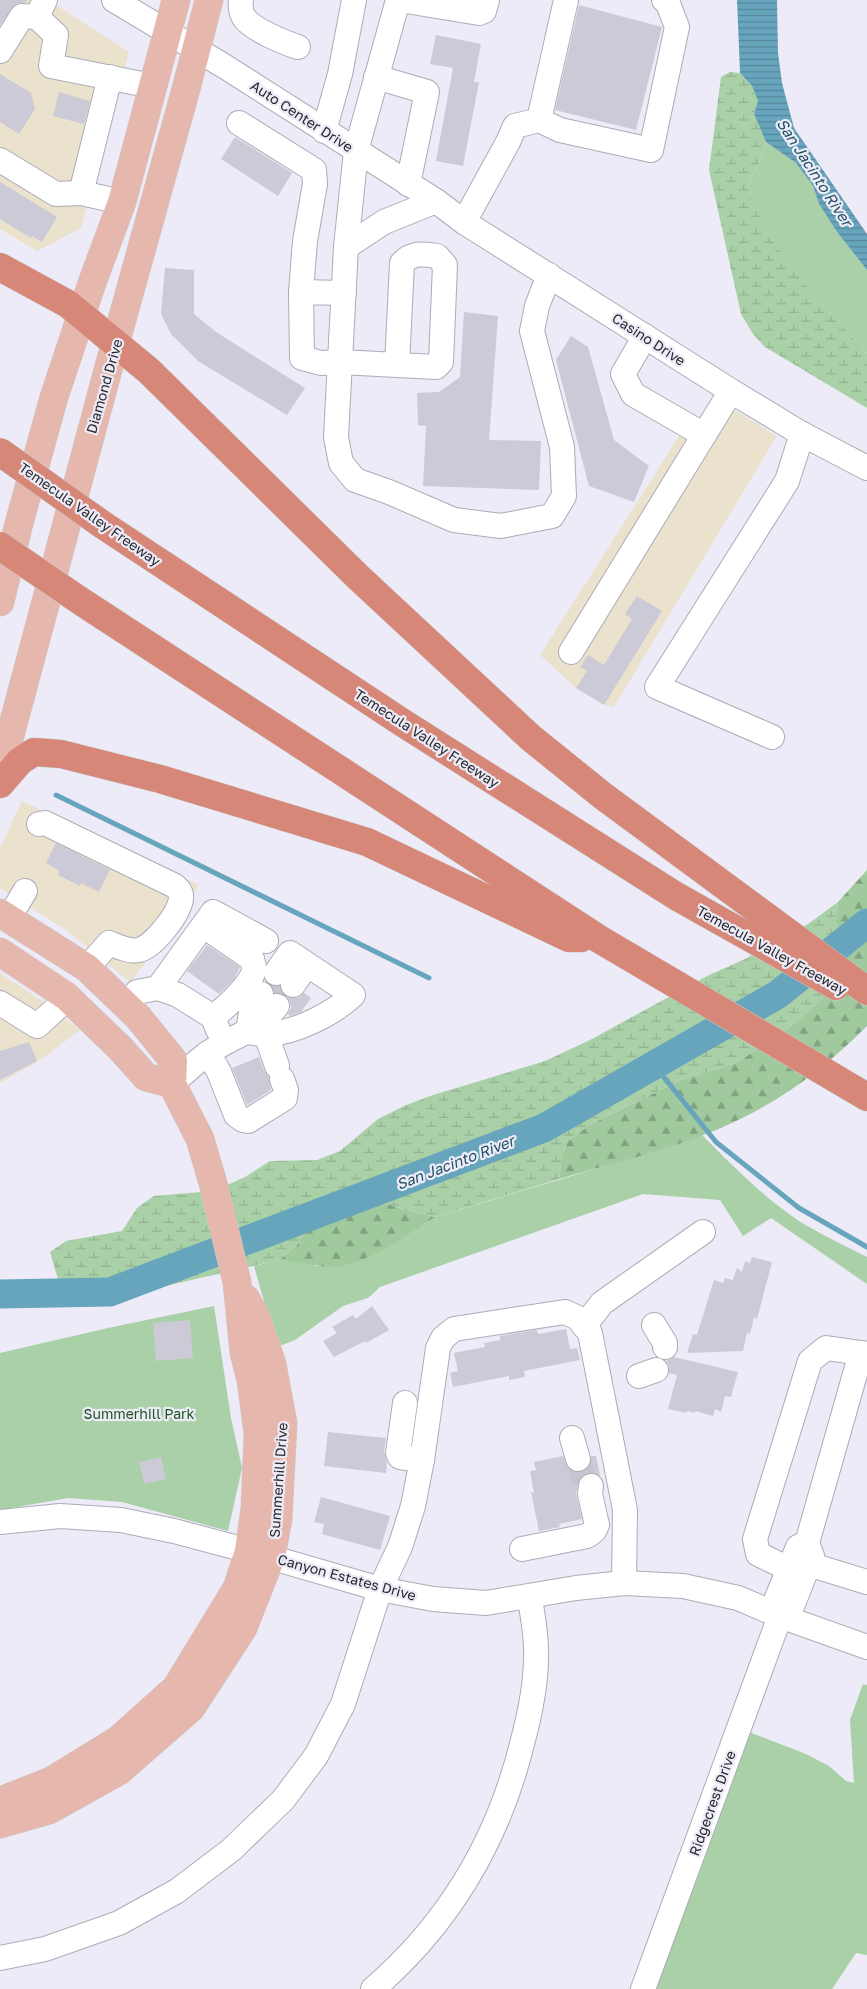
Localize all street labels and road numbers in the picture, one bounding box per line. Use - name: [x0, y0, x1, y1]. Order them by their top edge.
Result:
- street label: Auto Center Drive: [248, 77, 356, 155]
- street label: Casino Drive: [609, 309, 689, 369]
- street label: Diamond Drive: [82, 337, 126, 435]
- street label: Temecula Valley Freeway: [16, 459, 164, 569]
- street label: Temecula Valley Freeway: [352, 685, 503, 791]
- street label: Temecula Valley Freeway: [694, 902, 850, 998]
- street label: Summerhill Drive: [265, 1422, 291, 1538]
- street label: Canyon Estates Drive: [276, 1550, 418, 1604]
- street label: Ridgecrest Drive: [685, 1748, 739, 1858]

